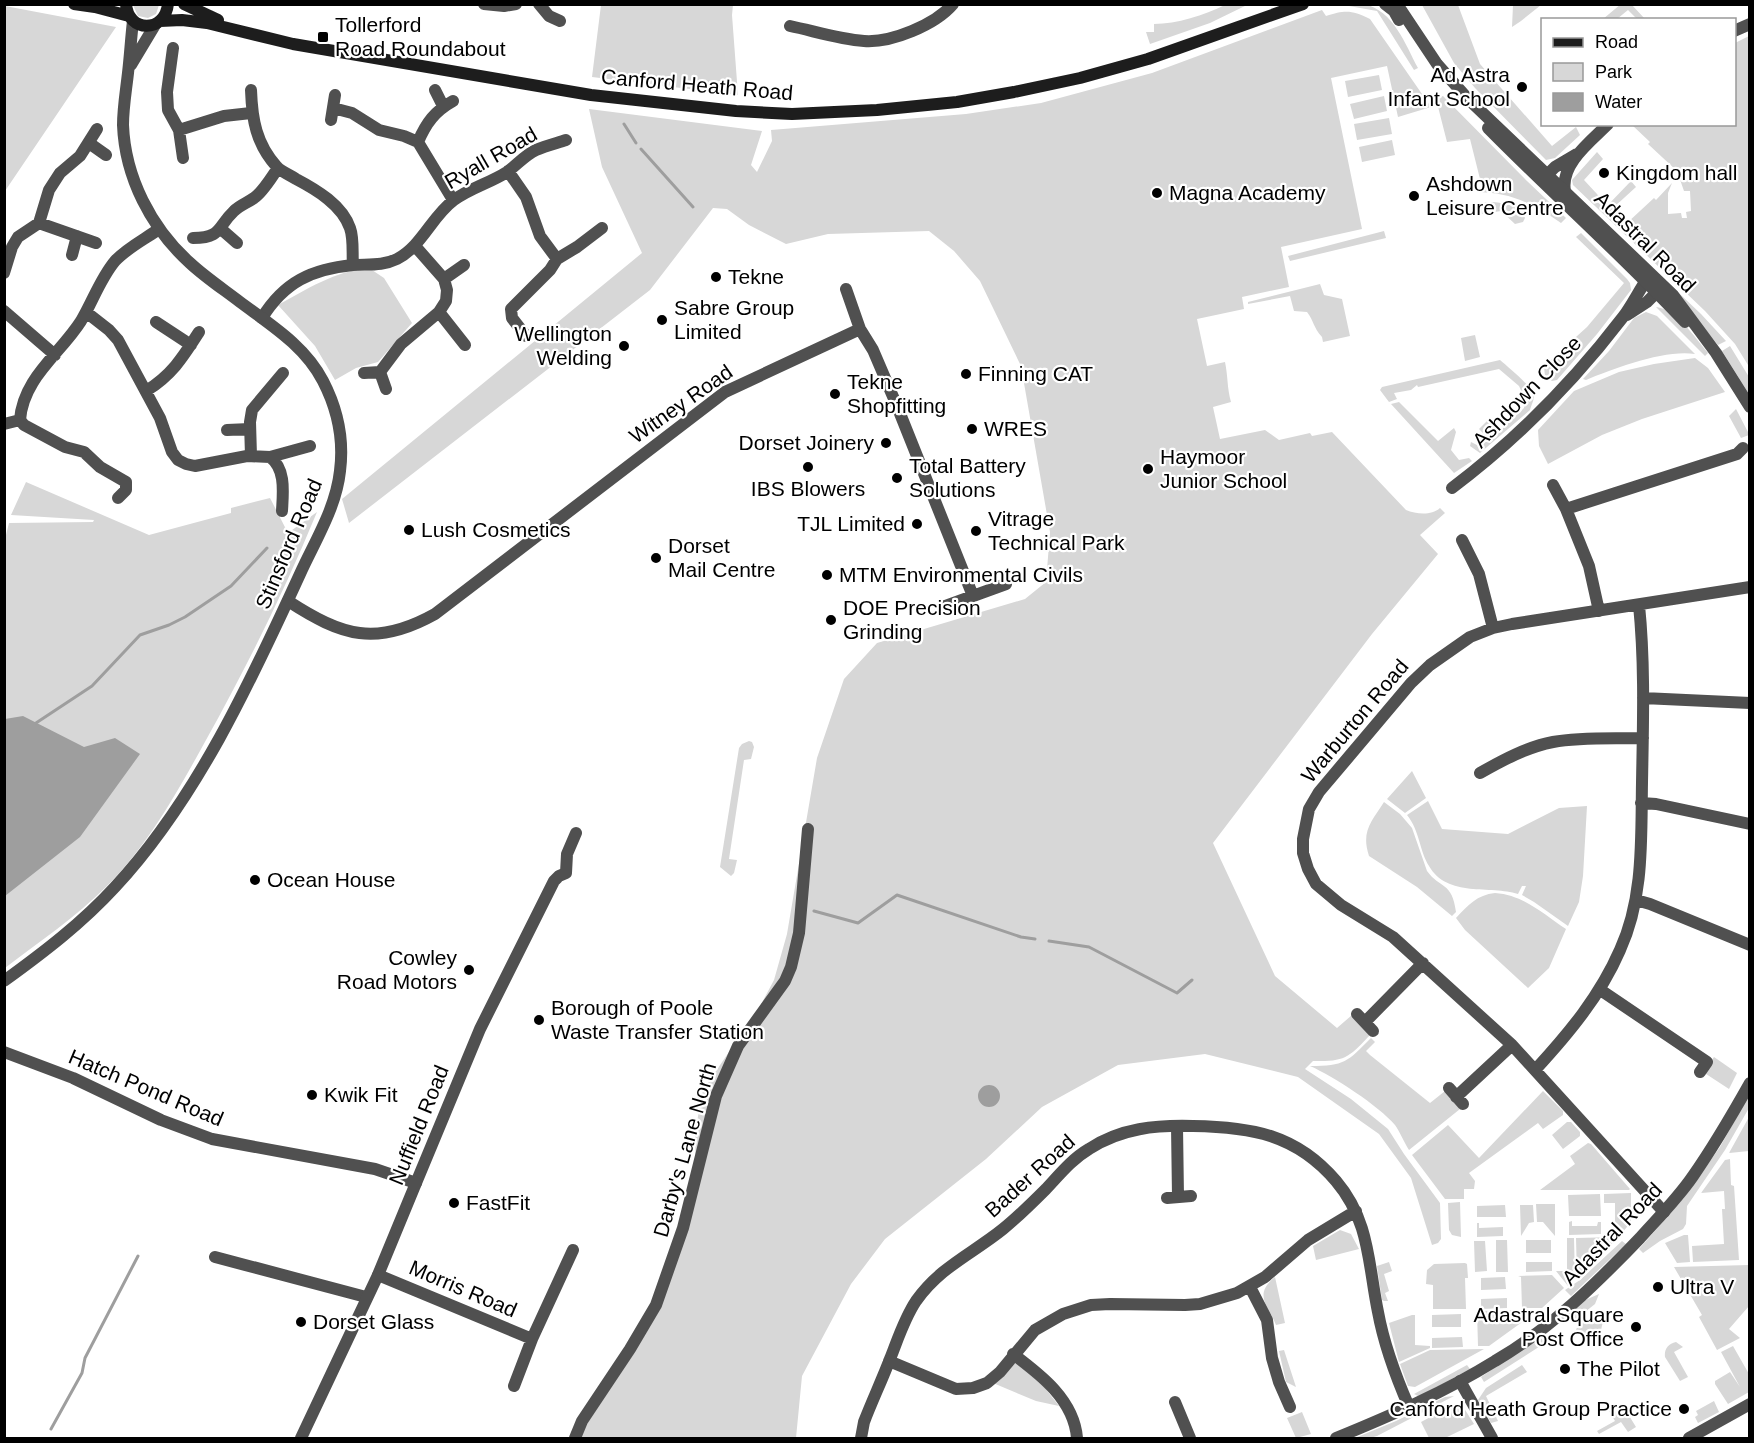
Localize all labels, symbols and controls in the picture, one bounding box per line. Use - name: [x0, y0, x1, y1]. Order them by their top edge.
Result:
- place label: Tollerford Road Roundabout: [335, 13, 506, 60]
- legend: [1541, 18, 1736, 126]
- marker: Tollerford Road Roundabout: [316, 30, 330, 44]
- text: Road: [1595, 32, 1638, 52]
- text: Park: [1595, 62, 1633, 82]
- place label: Ad Astra Infant School: [1387, 63, 1510, 110]
- street label: Canford Heath Road: [600, 65, 794, 104]
- marker: Ad Astra Infant School: [1515, 80, 1529, 94]
- text: Water: [1595, 92, 1642, 112]
- street label: Ryall Road: [441, 122, 541, 193]
- place label: Kingdom hall: [1616, 161, 1737, 184]
- marker: Kingdom hall: [1597, 166, 1611, 180]
- place label: Ashdown Leisure Centre: [1426, 172, 1564, 219]
- place label: Magna Academy: [1169, 181, 1326, 204]
- marker: Magna Academy: [1150, 186, 1164, 200]
- street label: Adastral Road: [1590, 186, 1701, 297]
- marker: Ashdown Leisure Centre: [1407, 189, 1421, 203]
- place label: Tekne: [728, 265, 784, 288]
- marker: Tekne: [709, 270, 723, 284]
- place label: Sabre Group Limited: [674, 296, 794, 343]
- marker: Sabre Group Limited: [655, 313, 669, 327]
- place label: Wellington Welding: [514, 322, 612, 369]
- street label: Ashdown Close: [1468, 331, 1586, 452]
- marker: Wellington Welding: [617, 339, 631, 353]
- street label: Witney Road: [625, 360, 737, 447]
- place label: Finning CAT: [978, 362, 1093, 385]
- marker: Finning CAT: [959, 367, 973, 381]
- place label: Tekne Shopfitting: [847, 370, 946, 417]
- marker: Tekne Shopfitting: [828, 387, 842, 401]
- place label: WRES: [984, 417, 1047, 440]
- marker: WRES: [965, 422, 979, 436]
- place label: Dorset Joinery: [739, 431, 874, 454]
- marker: Dorset Joinery: [879, 436, 893, 450]
- place label: Haymoor Junior School: [1160, 445, 1287, 492]
- place label: Total Battery Solutions: [909, 454, 1026, 501]
- marker: IBS Blowers: [801, 460, 815, 474]
- marker: Haymoor Junior School: [1141, 462, 1155, 476]
- marker: Total Battery Solutions: [890, 471, 904, 485]
- street label: Stinsford Road: [251, 475, 326, 612]
- place label: IBS Blowers: [751, 477, 865, 500]
- place label: Vitrage Technical Park: [988, 507, 1125, 554]
- place label: TJL Limited: [797, 512, 905, 535]
- marker: TJL Limited: [910, 517, 924, 531]
- place label: Lush Cosmetics: [421, 518, 570, 541]
- marker: Lush Cosmetics: [402, 523, 416, 537]
- marker: Vitrage Technical Park: [969, 524, 983, 538]
- place label: Dorset Mail Centre: [668, 534, 775, 581]
- marker: Dorset Mail Centre: [649, 551, 663, 565]
- place label: MTM Environmental Civils: [839, 563, 1083, 586]
- marker: MTM Environmental Civils: [820, 568, 834, 582]
- place label: DOE Precision Grinding: [843, 596, 981, 643]
- marker: DOE Precision Grinding: [824, 613, 838, 627]
- street label: Warburton Road: [1297, 655, 1413, 787]
- place label: Ocean House: [267, 868, 395, 891]
- marker: Ocean House: [248, 873, 262, 887]
- place label: Cowley Road Motors: [337, 946, 457, 993]
- marker: Cowley Road Motors: [462, 963, 476, 977]
- place label: Borough of Poole Waste Transfer Station: [551, 996, 764, 1043]
- marker: Borough of Poole Waste Transfer Station: [532, 1013, 546, 1027]
- street label: Hatch Pond Road: [65, 1045, 227, 1131]
- street label: Darby's Lane North: [649, 1060, 720, 1240]
- street label: Nuffield Road: [384, 1062, 453, 1188]
- place label: Kwik Fit: [324, 1083, 398, 1106]
- marker: Kwik Fit: [305, 1088, 319, 1102]
- street label: Bader Road: [980, 1130, 1079, 1222]
- street label: Adastral Road: [1557, 1178, 1666, 1290]
- place label: FastFit: [466, 1191, 530, 1214]
- marker: FastFit: [447, 1196, 461, 1210]
- street label: Morris Road: [406, 1256, 520, 1321]
- place label: Ultra V: [1670, 1275, 1734, 1298]
- marker: Ultra V: [1651, 1280, 1665, 1294]
- place label: Adastral Square Post Office: [1473, 1303, 1624, 1350]
- place label: Dorset Glass: [313, 1310, 434, 1333]
- marker: Dorset Glass: [294, 1315, 308, 1329]
- marker: Adastral Square Post Office: [1629, 1320, 1643, 1334]
- place label: The Pilot: [1577, 1357, 1660, 1380]
- marker: The Pilot: [1558, 1362, 1572, 1376]
- place label: Canford Heath Group Practice: [1390, 1397, 1672, 1420]
- marker: Canford Heath Group Practice: [1677, 1402, 1691, 1416]

